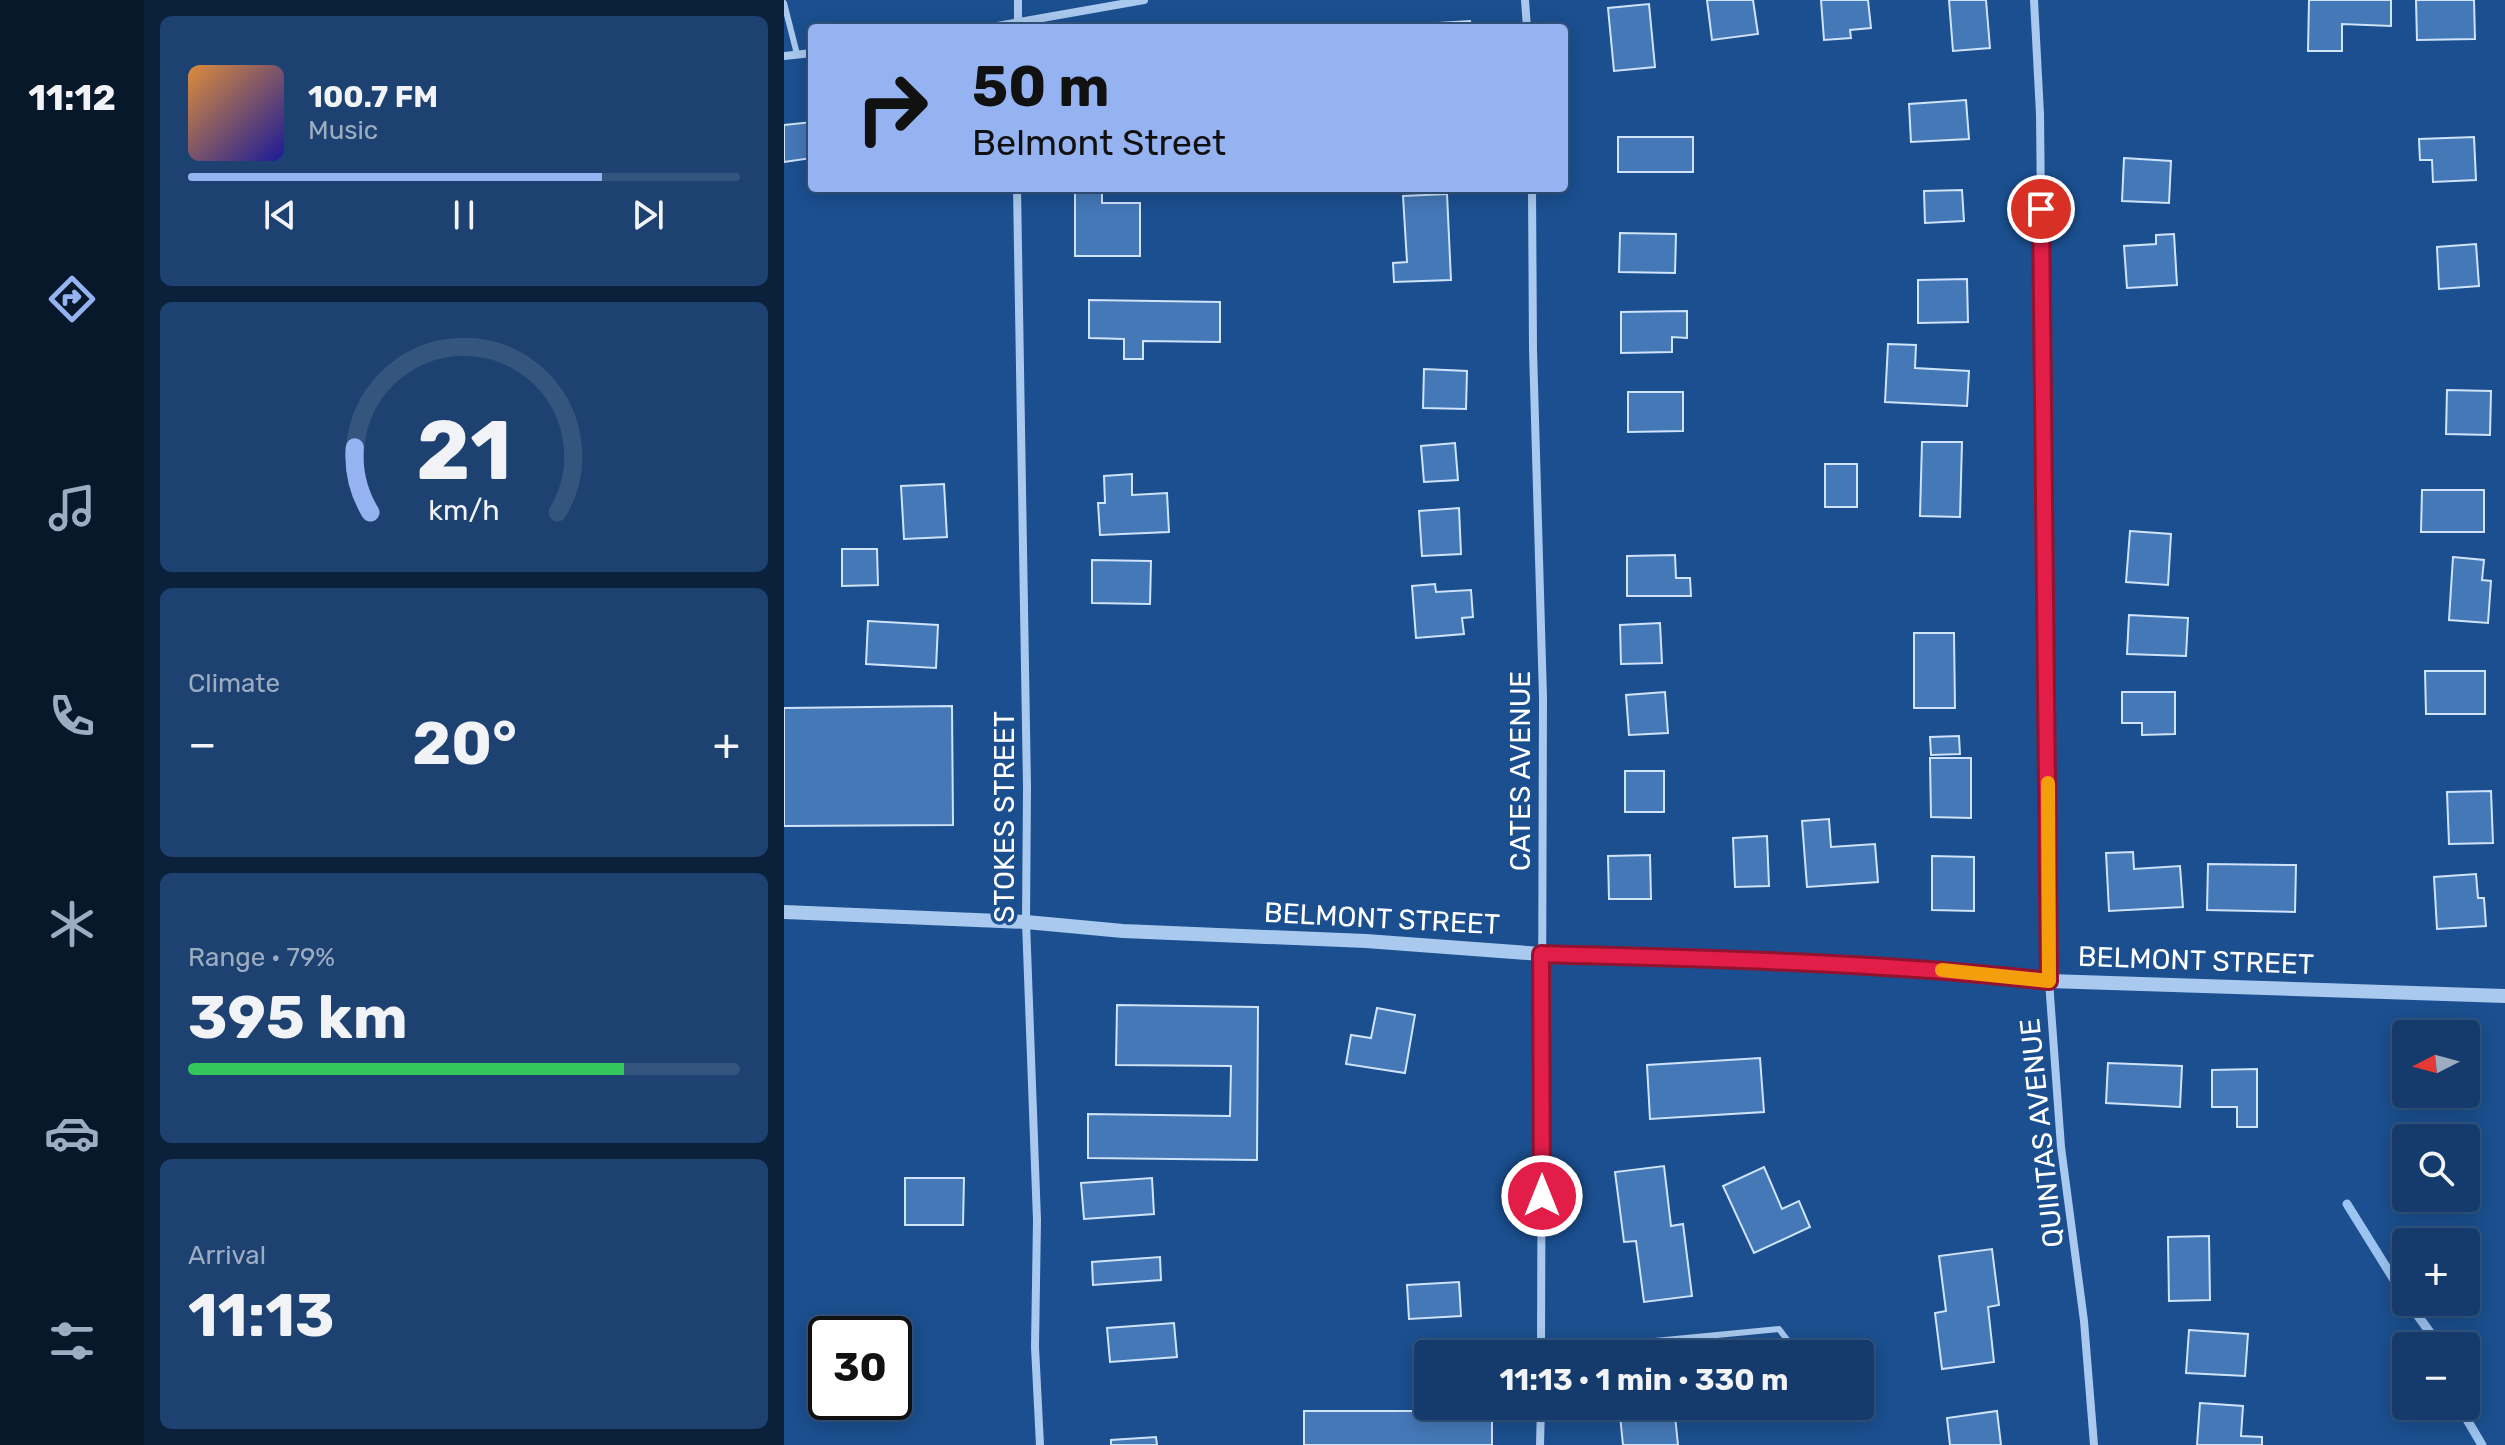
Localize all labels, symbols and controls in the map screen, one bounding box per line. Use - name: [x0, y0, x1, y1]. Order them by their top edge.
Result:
- text: 50 m: [972, 54, 1109, 120]
- icon: right: [840, 56, 944, 160]
- text: 11:12: [28, 76, 116, 119]
- text: 100.7 FM: [308, 79, 438, 115]
- text: Music: [308, 115, 378, 146]
- text: Belmont Street: [972, 121, 1226, 164]
- pin: [2007, 175, 2075, 243]
- icon: arrive: [2019, 187, 2063, 231]
- icon: previous: [258, 193, 302, 237]
- icon: pause: [442, 193, 486, 237]
- icon: next: [626, 193, 670, 237]
- icon: directions: [44, 271, 100, 327]
- text: 21: [416, 400, 512, 499]
- icon: music: [44, 480, 100, 536]
- text: km/h: [428, 493, 500, 527]
- text: Climate: [188, 668, 280, 699]
- street label: CATES AVENUE: [1504, 671, 1537, 871]
- icon: phone: [44, 688, 100, 744]
- text: 20°: [412, 708, 517, 779]
- street label: STOKES STREET: [988, 711, 1021, 923]
- text: −: [188, 718, 217, 770]
- text: +: [713, 718, 740, 770]
- icon: climate: [44, 896, 100, 952]
- street label: BELMONT STREET: [1263, 896, 1501, 941]
- street label: BELMONT STREET: [2077, 940, 2315, 981]
- text: Range · 79%: [188, 942, 335, 973]
- text: 395 km: [188, 982, 408, 1053]
- street label: QUINTAS AVENUE: [2013, 1017, 2070, 1249]
- north arrow: [2392, 1020, 2480, 1108]
- map controls: [2392, 1020, 2480, 1420]
- icon: car: [44, 1105, 100, 1161]
- button: search: [2392, 1124, 2480, 1212]
- position arrow: [1500, 1154, 1584, 1238]
- button: +: [2392, 1228, 2480, 1316]
- text: Arrival: [188, 1240, 266, 1271]
- text: 11:13: [188, 1280, 335, 1351]
- icon: filters: [44, 1313, 100, 1369]
- speed limit sign: 30: [808, 1316, 912, 1420]
- button: −: [2392, 1332, 2480, 1420]
- text: 11:13 · 1 min · 330 m: [1499, 1362, 1789, 1398]

